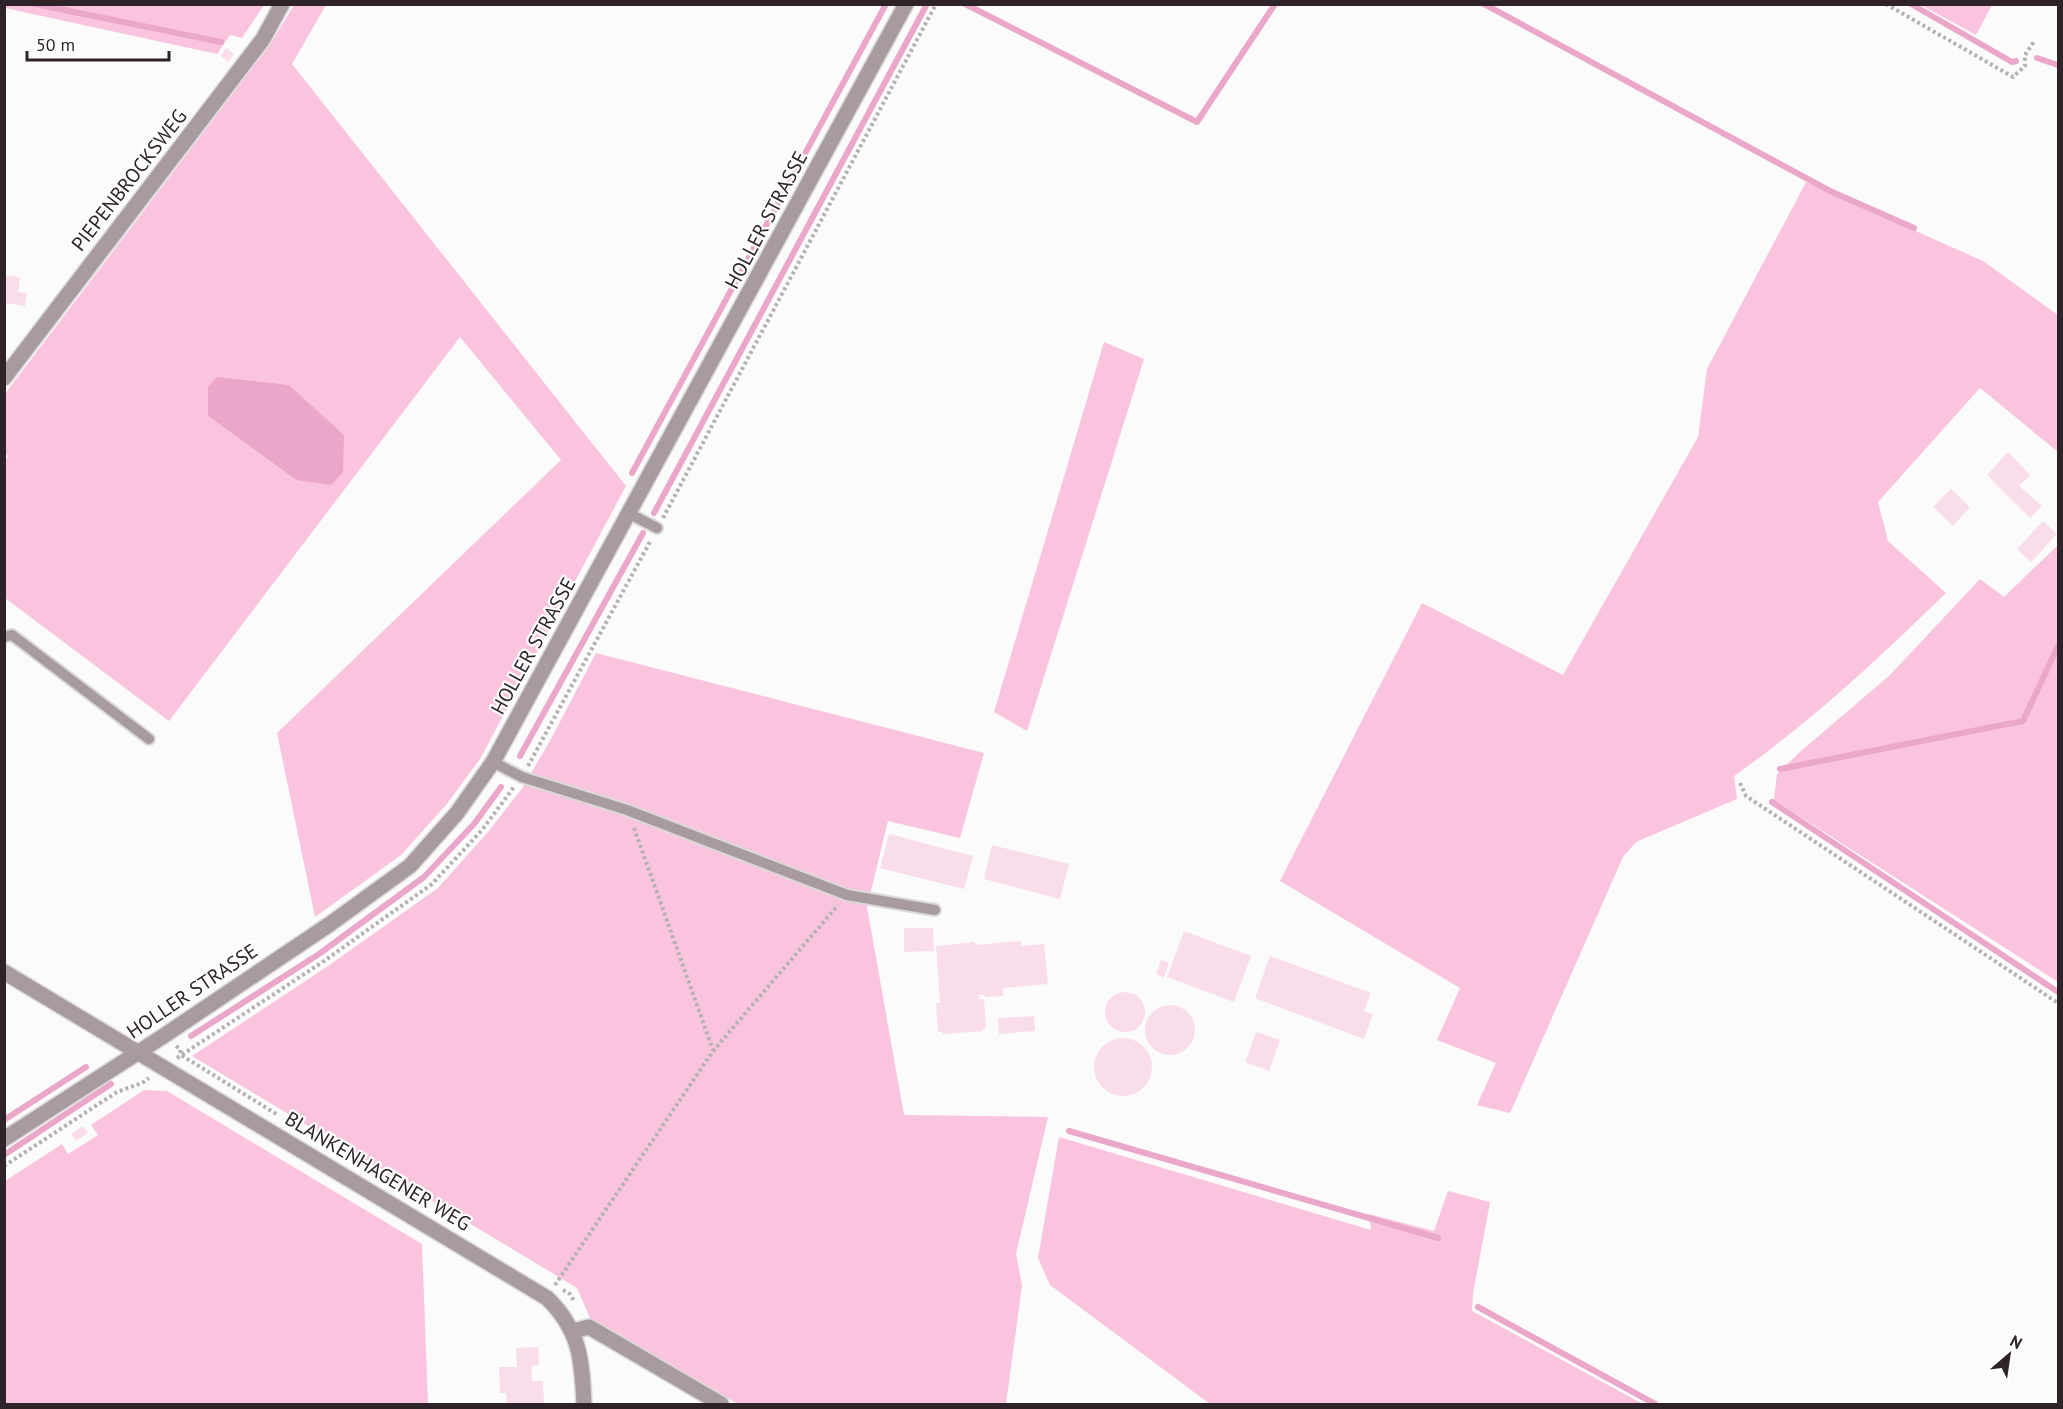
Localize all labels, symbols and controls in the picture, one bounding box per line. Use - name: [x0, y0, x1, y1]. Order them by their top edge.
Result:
- scale bar: [27, 24, 170, 62]
- text: 50 m: [36, 33, 75, 56]
- street label: PIEPENBROCKSWEG: [65, 104, 193, 256]
- street label: HOLLER STRASSE: [719, 147, 813, 293]
- street label: HOLLER STRASSE: [485, 573, 581, 719]
- street label: HOLLER STRASSE: [122, 938, 262, 1044]
- street label: BLANKENHAGENER WEG: [281, 1105, 475, 1237]
- north arrow: [1979, 1325, 2039, 1385]
- text: N: [2007, 1331, 2026, 1353]

